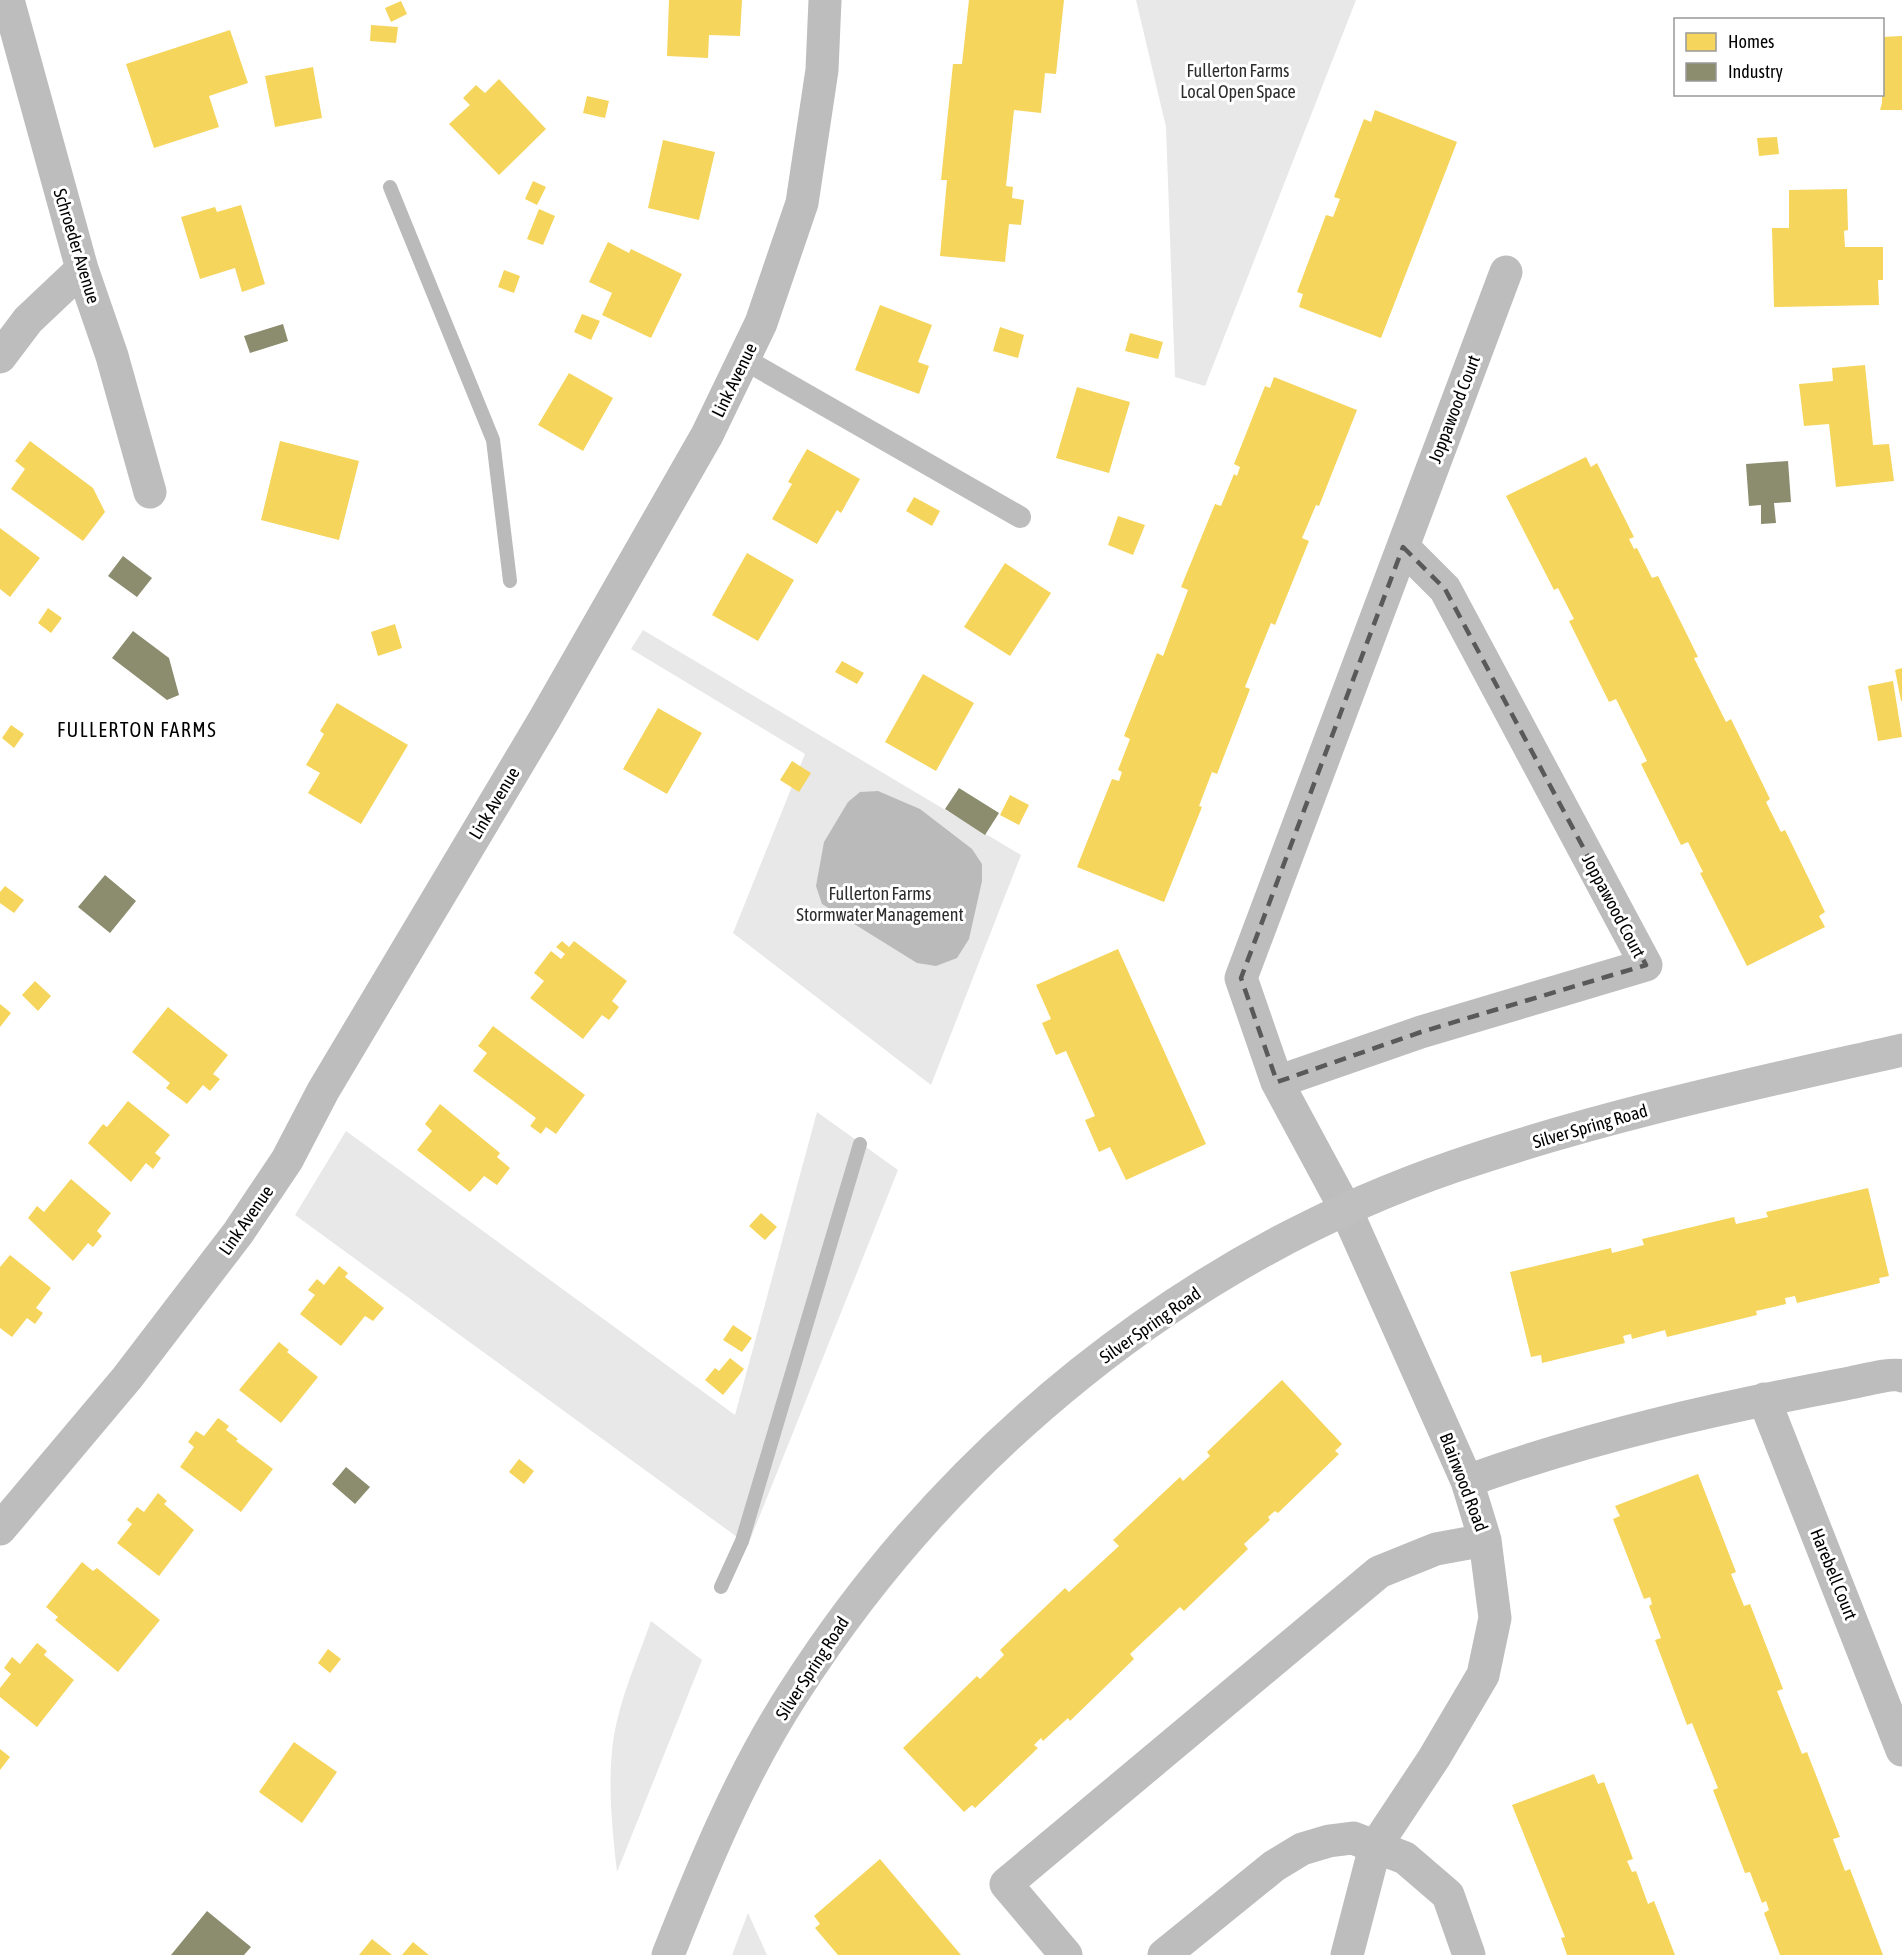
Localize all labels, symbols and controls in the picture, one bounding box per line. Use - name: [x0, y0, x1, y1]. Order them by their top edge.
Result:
- legend: [1674, 18, 1884, 96]
- text: Homes: [1728, 31, 1774, 52]
- park label: Fullerton Farms Local Open Space: [1180, 60, 1296, 102]
- text: Industry: [1728, 61, 1783, 82]
- street label: Schroeder Avenue: [50, 186, 104, 306]
- street label: Link Avenue: [707, 339, 761, 421]
- street label: Joppawood Court: [1424, 352, 1484, 466]
- district label: FULLERTON FARMS: [57, 718, 217, 741]
- street label: Link Avenue: [464, 763, 524, 843]
- street label: Joppawood Court: [1578, 851, 1650, 961]
- park label: Fullerton Farms Stormwater Management: [796, 883, 964, 925]
- street label: Silver Spring Road: [1530, 1100, 1650, 1152]
- street label: Link Avenue: [214, 1181, 278, 1259]
- street label: Silver Spring Road: [1096, 1282, 1204, 1368]
- street label: Blairwood Road: [1436, 1430, 1492, 1534]
- street label: Harebell Court: [1806, 1525, 1862, 1623]
- street label: Silver Spring Road: [771, 1613, 853, 1723]

